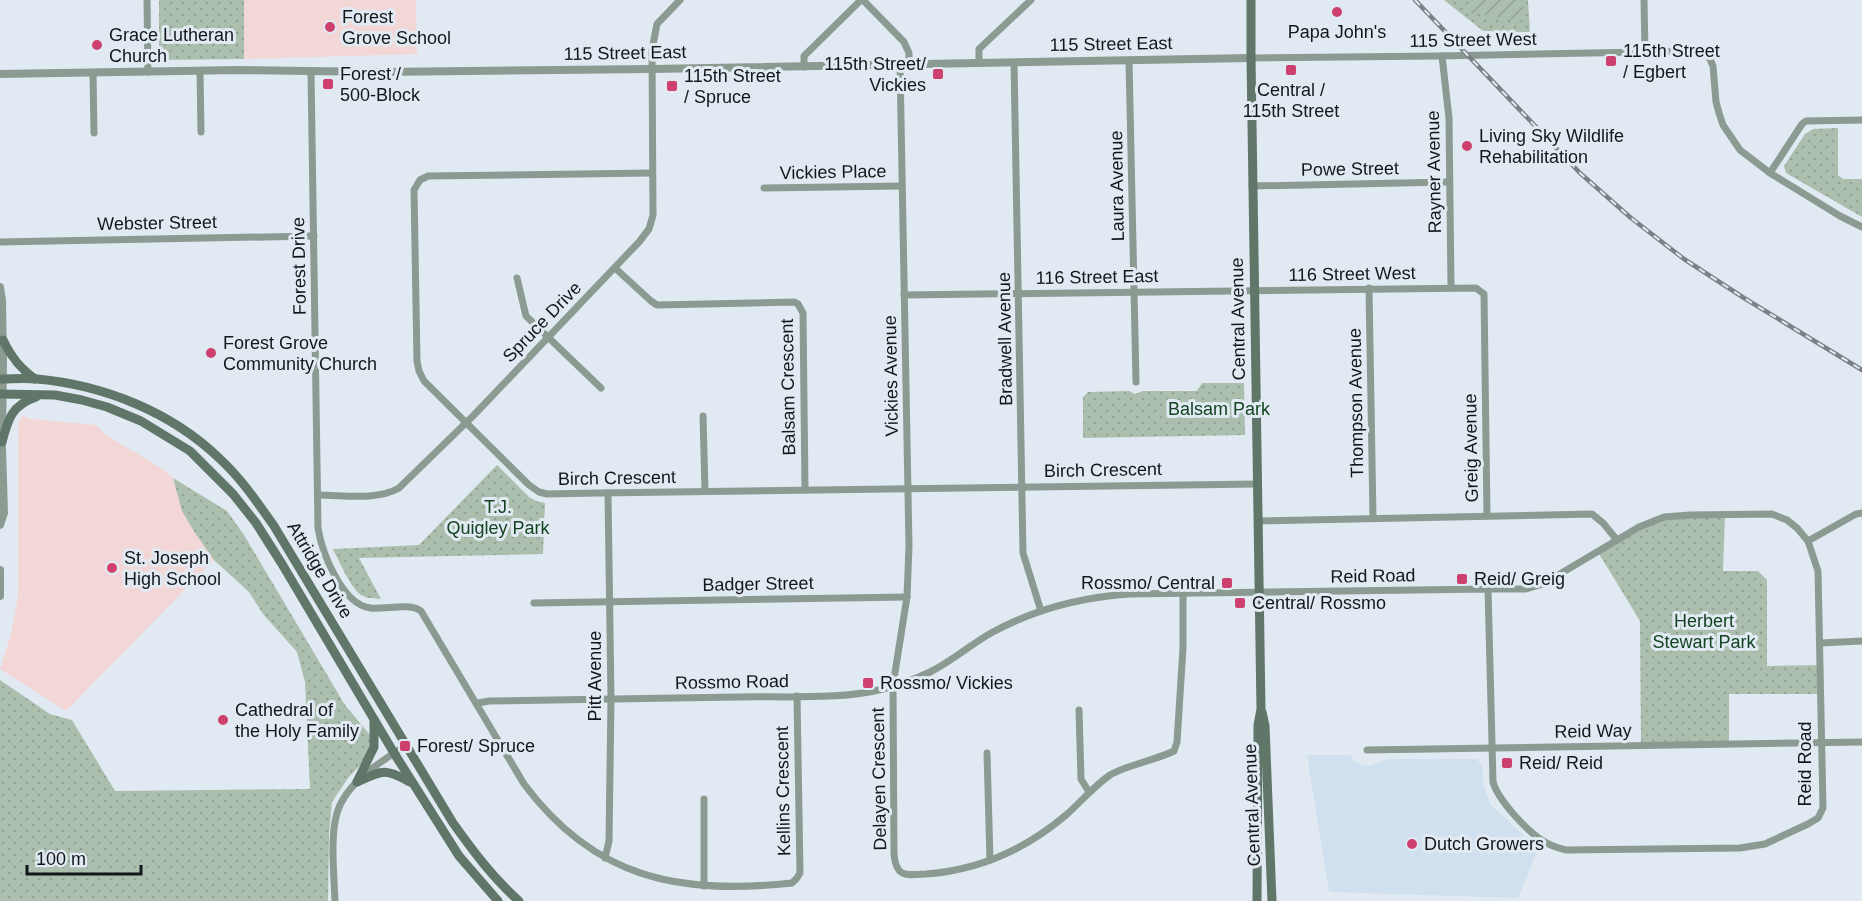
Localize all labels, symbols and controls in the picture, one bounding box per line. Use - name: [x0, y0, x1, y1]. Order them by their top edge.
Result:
- marker: Papa John's: [1330, 5, 1344, 19]
- place label: Forest Grove School: [342, 7, 451, 48]
- marker: Forest Grove School: [323, 20, 337, 34]
- place label: Papa John's: [1288, 22, 1386, 42]
- place label: Grace Lutheran Church: [109, 25, 234, 66]
- street label: 115 Street West: [1409, 29, 1537, 51]
- street label: 115 Street East: [1049, 33, 1173, 55]
- marker: Grace Lutheran Church: [90, 38, 104, 52]
- place label: 115th Street / Egbert: [1623, 41, 1720, 82]
- street label: 115 Street East: [563, 42, 687, 64]
- place label: 115th Street/ Vickies: [824, 54, 926, 95]
- marker: 115th Street / Egbert: [1604, 54, 1618, 68]
- marker: Central / 115th Street: [1284, 63, 1298, 77]
- place label: Forest / 500-Block: [340, 64, 421, 105]
- place label: 115th Street / Spruce: [684, 66, 781, 107]
- marker: 115th Street/ Vickies: [931, 67, 945, 81]
- marker: Forest / 500-Block: [321, 77, 335, 91]
- marker: 115th Street / Spruce: [665, 79, 679, 93]
- place label: Central / 115th Street: [1243, 80, 1339, 121]
- street label: Rayner Avenue: [1423, 110, 1445, 234]
- place label: Living Sky Wildlife Rehabilitation: [1479, 126, 1624, 167]
- street label: Laura Avenue: [1106, 130, 1128, 242]
- marker: Living Sky Wildlife Rehabilitation: [1460, 139, 1474, 153]
- street label: Powe Street: [1301, 158, 1399, 180]
- street label: Vickies Place: [779, 161, 887, 183]
- street label: Webster Street: [97, 212, 217, 234]
- street label: Forest Drive: [288, 217, 310, 315]
- street label: Central Avenue: [1227, 257, 1249, 381]
- street label: 116 Street West: [1288, 263, 1416, 285]
- street label: 116 Street East: [1035, 266, 1159, 288]
- street label: Bradwell Avenue: [994, 272, 1016, 406]
- street label: Spruce Drive: [499, 278, 585, 366]
- street label: Vickies Avenue: [880, 315, 902, 437]
- street label: Balsam Crescent: [777, 318, 799, 456]
- street label: Thompson Avenue: [1345, 328, 1367, 478]
- place label: Forest Grove Community Church: [223, 333, 377, 374]
- marker: Forest Grove Community Church: [204, 346, 218, 360]
- street label: Greig Avenue: [1460, 393, 1482, 503]
- park label: Balsam Park: [1168, 399, 1271, 419]
- street label: Birch Crescent: [1044, 459, 1162, 481]
- street label: Birch Crescent: [558, 467, 676, 489]
- park label: T.J. Quigley Park: [446, 497, 551, 538]
- street label: Attridge Drive: [283, 518, 357, 622]
- place label: St. Joseph High School: [124, 548, 221, 589]
- marker: St. Joseph High School: [105, 561, 119, 575]
- street label: Reid Road: [1330, 565, 1416, 587]
- place label: Reid/ Greig: [1474, 569, 1565, 589]
- marker: Reid/ Greig: [1455, 572, 1469, 586]
- street label: Badger Street: [702, 573, 814, 595]
- place label: Rossmo/ Central: [1081, 573, 1215, 593]
- marker: Rossmo/ Central: [1220, 576, 1234, 590]
- place label: Central/ Rossmo: [1252, 593, 1386, 613]
- marker: Central/ Rossmo: [1233, 596, 1247, 610]
- park label: Herbert Stewart Park: [1652, 611, 1757, 652]
- street label: Pitt Avenue: [585, 631, 605, 721]
- street label: Rossmo Road: [675, 671, 789, 693]
- place label: Rossmo/ Vickies: [880, 673, 1013, 693]
- marker: Rossmo/ Vickies: [861, 676, 875, 690]
- place label: Cathedral of the Holy Family: [235, 700, 359, 741]
- street label: Delayen Crescent: [868, 707, 890, 851]
- marker: Cathedral of the Holy Family: [216, 713, 230, 727]
- street label: Reid Way: [1554, 720, 1632, 742]
- street label: Reid Road: [1795, 721, 1815, 807]
- street label: Kellins Crescent: [772, 726, 794, 856]
- place label: Forest/ Spruce: [417, 736, 535, 756]
- marker: Forest/ Spruce: [398, 739, 412, 753]
- street label: Central Avenue: [1240, 743, 1264, 867]
- place label: Reid/ Reid: [1519, 753, 1603, 773]
- marker: Reid/ Reid: [1500, 756, 1514, 770]
- place label: Dutch Growers: [1424, 834, 1544, 854]
- marker: Dutch Growers: [1405, 837, 1419, 851]
- scale bar: [27, 838, 141, 876]
- text: 100 m: [36, 849, 86, 869]

